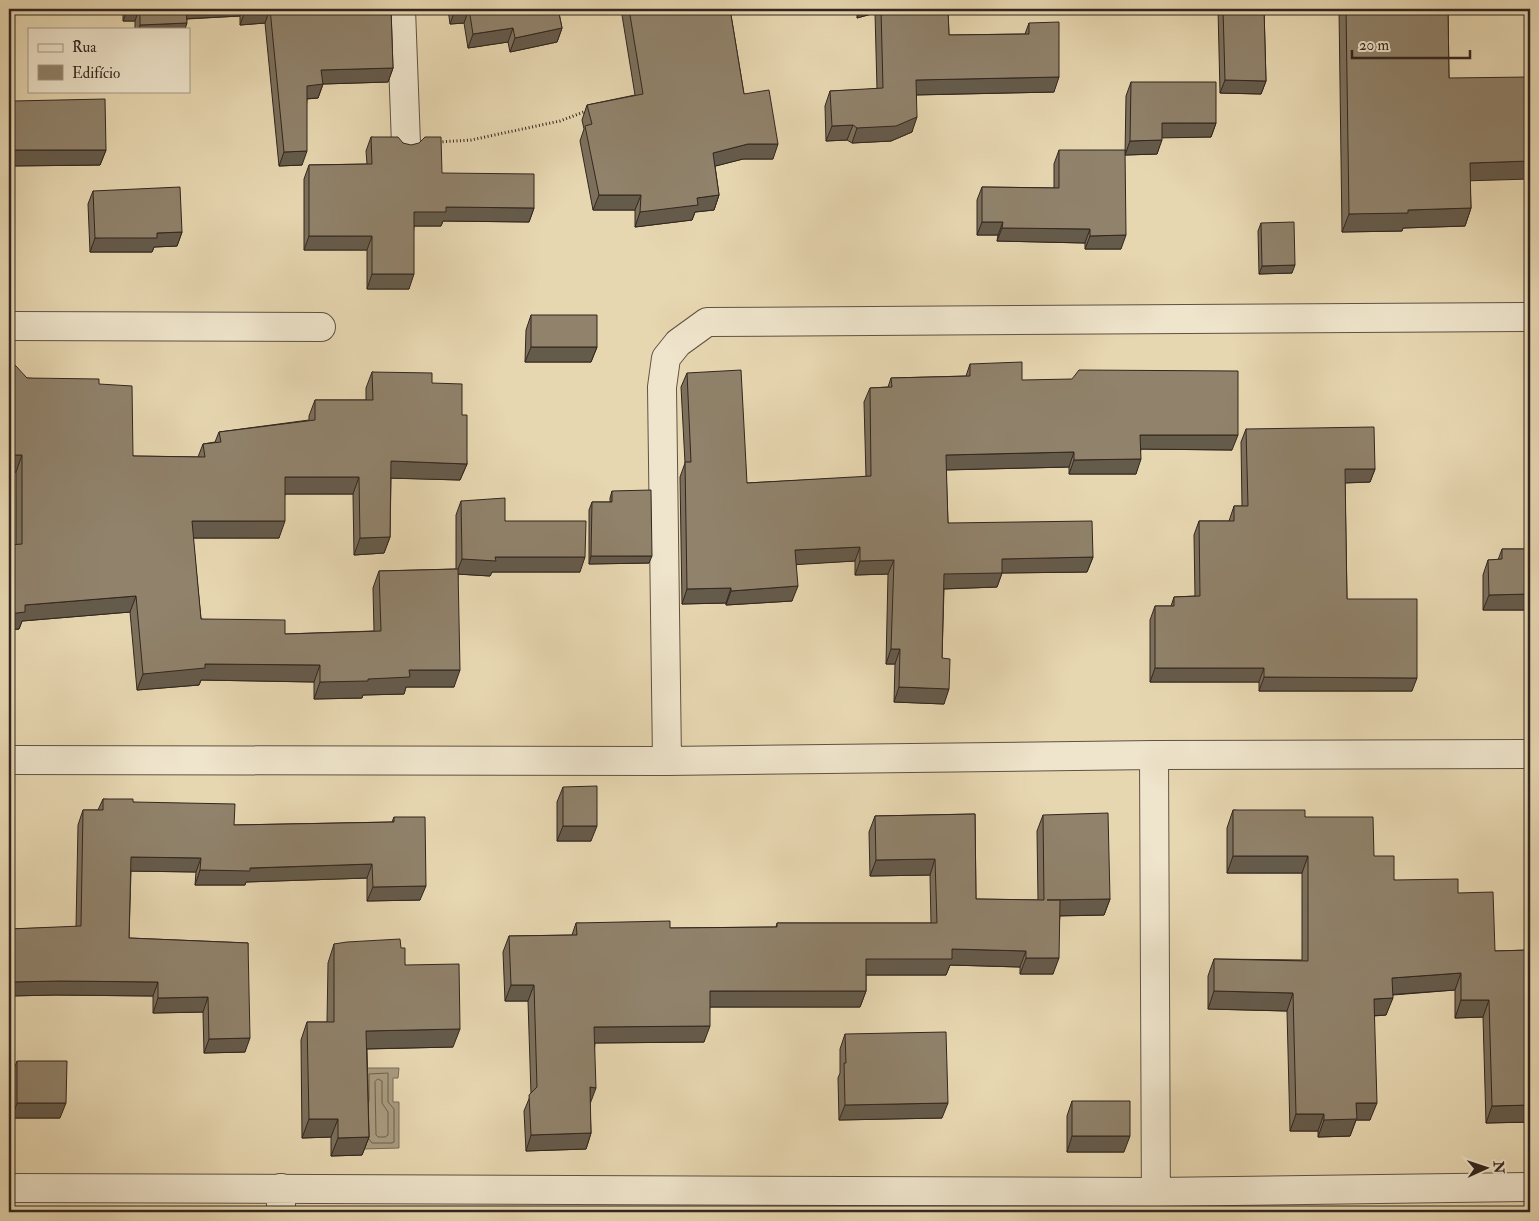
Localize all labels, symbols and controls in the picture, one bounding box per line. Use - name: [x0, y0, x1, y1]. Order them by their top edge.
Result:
- legend: [28, 28, 190, 92]
- scale bar: [1352, 28, 1469, 60]
- text: 20 m: [1359, 36, 1389, 55]
- text: Rua: [72, 38, 97, 57]
- text: Edifício: [72, 64, 120, 83]
- north arrow: [1462, 1144, 1512, 1194]
- text: N: [1490, 1160, 1507, 1175]

